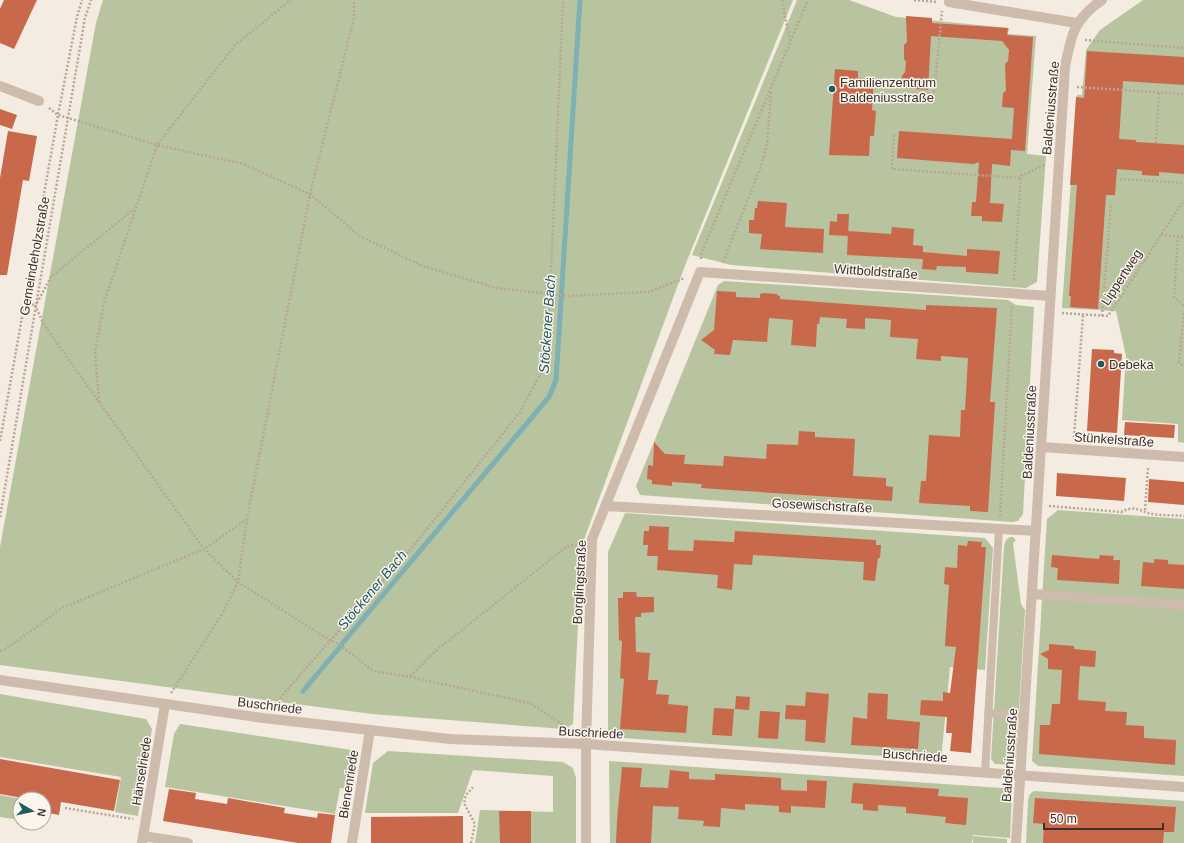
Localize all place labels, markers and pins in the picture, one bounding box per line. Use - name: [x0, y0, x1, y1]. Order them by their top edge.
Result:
- place label: Familienzentrum Baldeniusstraße: [840, 75, 936, 105]
- marker: Familienzentrum Baldeniusstraße: [827, 84, 837, 94]
- place label: Debeka: [1109, 357, 1155, 372]
- marker: Debeka: [1096, 359, 1106, 369]

